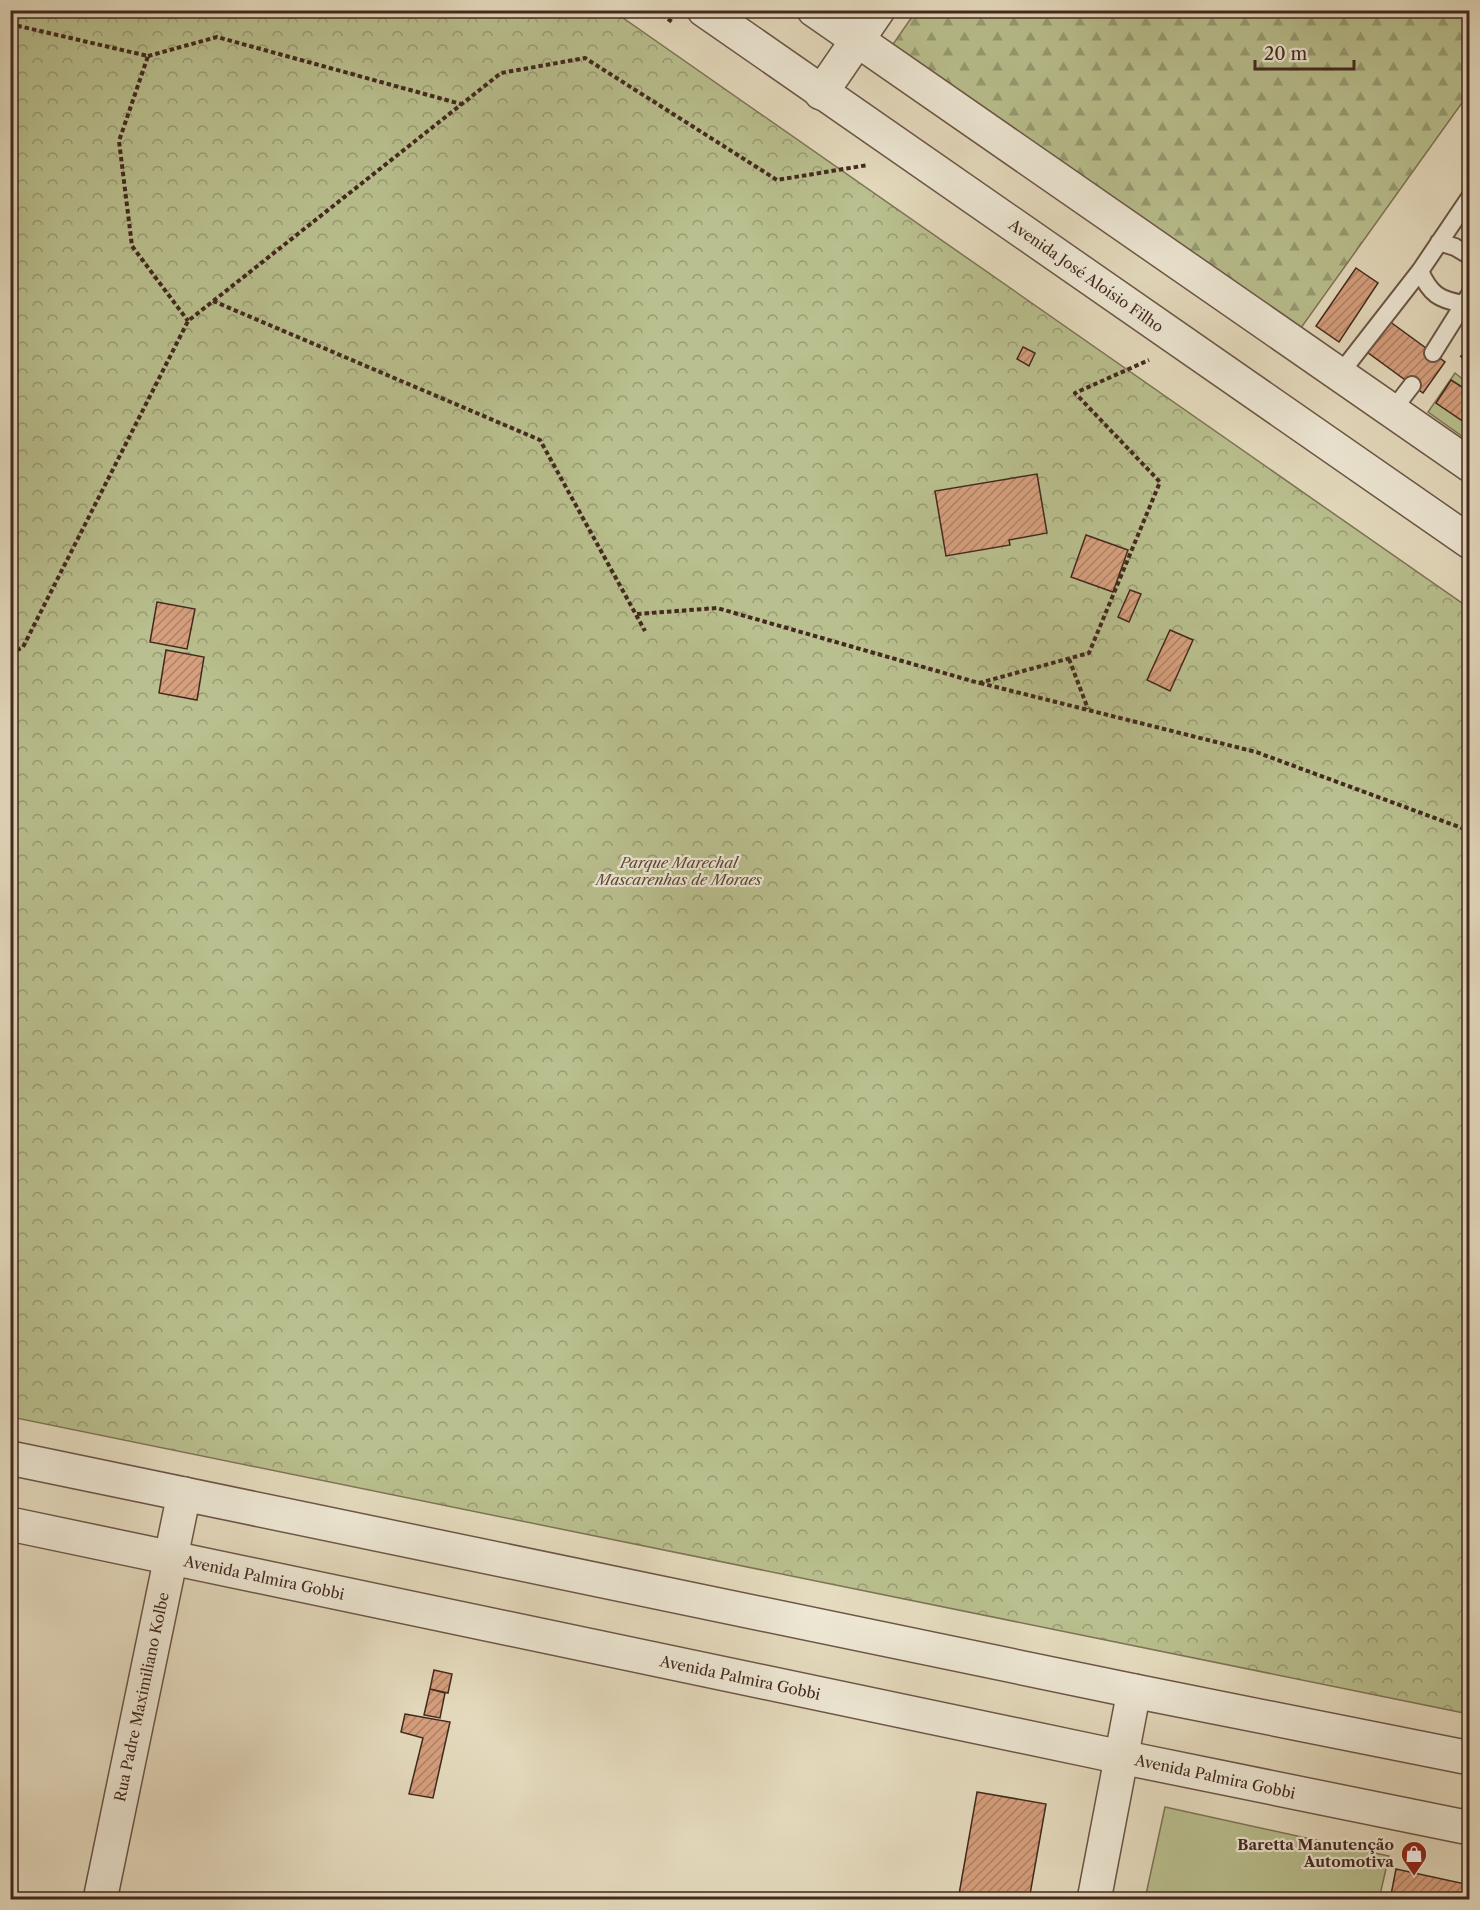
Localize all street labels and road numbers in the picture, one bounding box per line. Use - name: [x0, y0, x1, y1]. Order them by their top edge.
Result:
- street label: Avenida José Aloísio Filho: [1004, 214, 1167, 336]
- street label: Avenida Palmira Gobbi: [181, 1551, 347, 1604]
- street label: Rua Padre Maximiliano Kolbe: [110, 1590, 173, 1803]
- street label: Avenida Palmira Gobbi: [657, 1651, 823, 1704]
- street label: Avenida Palmira Gobbi: [1132, 1750, 1298, 1803]

